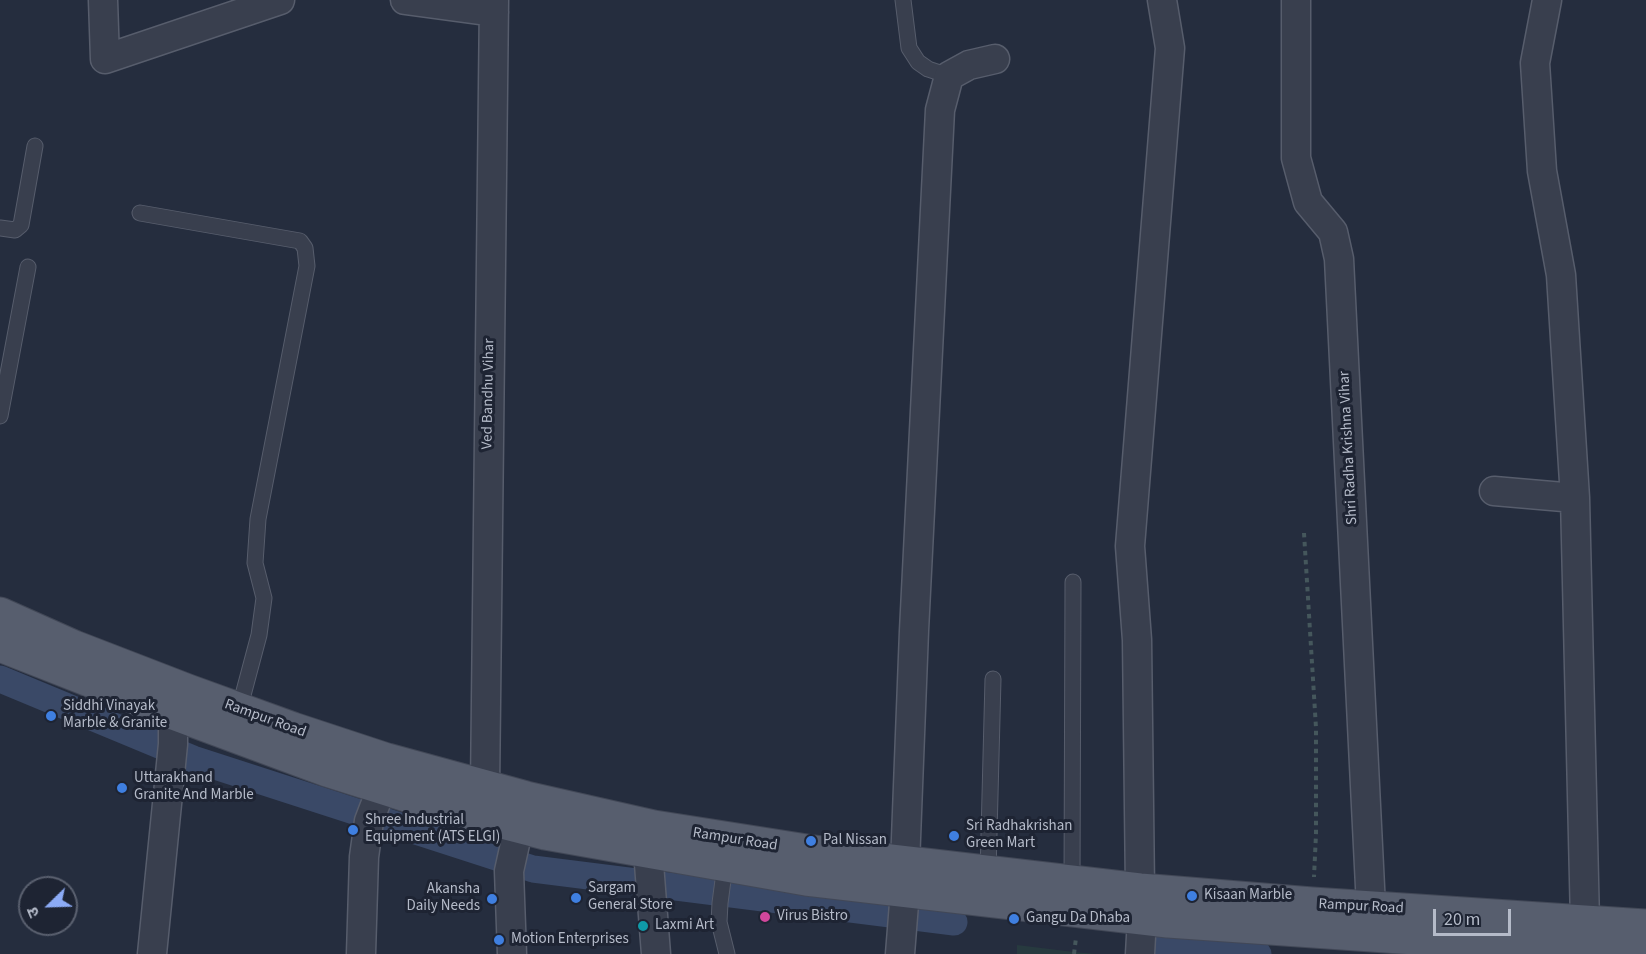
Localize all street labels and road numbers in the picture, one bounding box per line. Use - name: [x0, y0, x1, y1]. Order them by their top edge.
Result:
- street label: Ved Bandhu Vihar: [479, 338, 499, 450]
- street label: Shri Radha Krishna Vihar: [1336, 370, 1362, 526]
- street label: Rampur Road: [222, 696, 308, 742]
- street label: Rampur Road: [691, 824, 779, 856]
- street label: Rampur Road: [1318, 896, 1404, 918]

